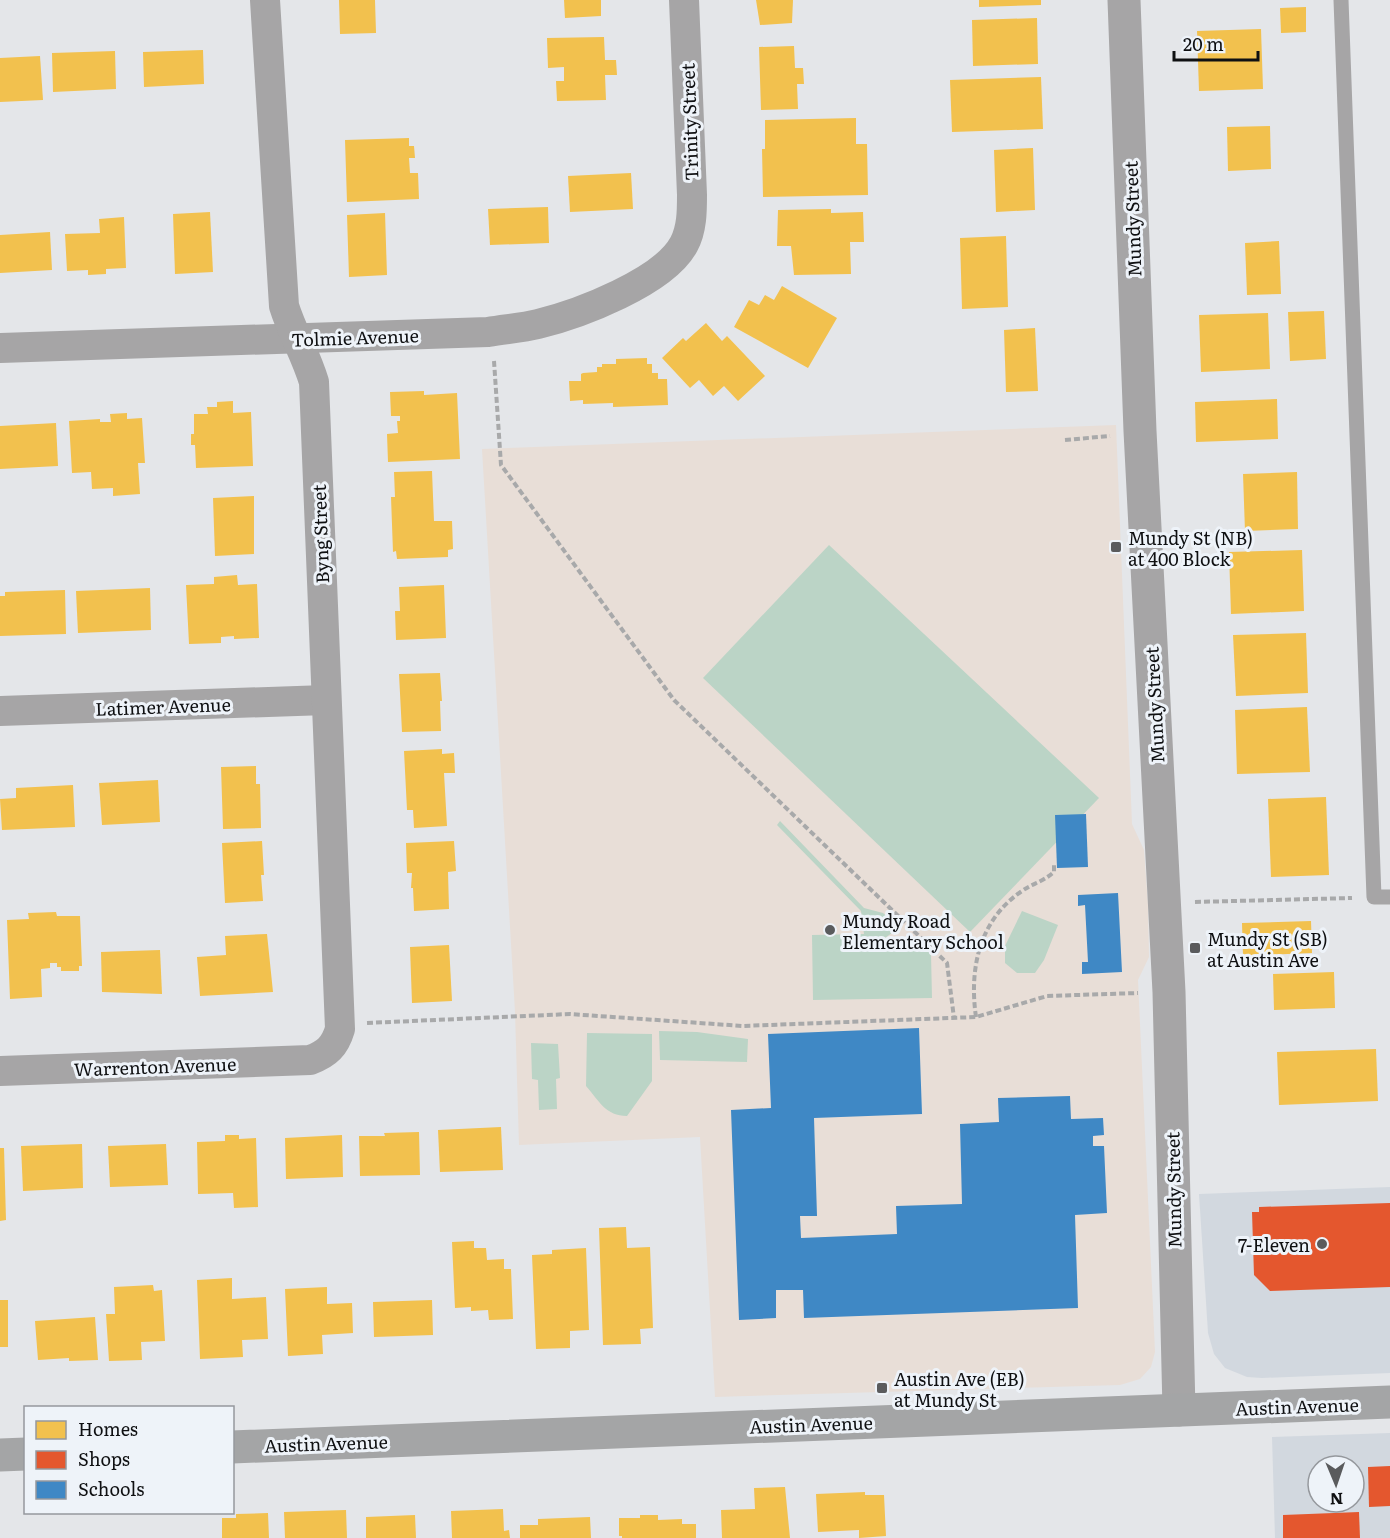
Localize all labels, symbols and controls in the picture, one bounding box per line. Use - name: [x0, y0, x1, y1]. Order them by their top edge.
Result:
- scale bar: [1174, 24, 1258, 62]
- text: 20 m: [1183, 30, 1224, 57]
- street label: Trinity Street: [673, 62, 705, 181]
- street label: Mundy Street: [1116, 160, 1148, 278]
- street label: Tolmie Avenue: [291, 321, 419, 353]
- street label: Byng Street: [305, 483, 335, 584]
- place label: Mundy St (NB) at 400 Block: [1128, 524, 1253, 572]
- marker: Mundy St (NB) at 400 Block: [1109, 540, 1123, 554]
- street label: Mundy Street: [1137, 646, 1171, 764]
- street label: Latimer Avenue: [95, 690, 231, 722]
- place label: Mundy Road Elementary School: [842, 907, 1004, 955]
- marker: Mundy Road Elementary School: [823, 923, 837, 937]
- place label: Mundy St (SB) at Austin Ave: [1207, 925, 1328, 973]
- marker: Mundy St (SB) at Austin Ave: [1188, 941, 1202, 955]
- street label: Warrenton Avenue: [73, 1050, 237, 1082]
- street label: Mundy Street: [1158, 1131, 1188, 1248]
- place label: 7-Eleven: [1238, 1231, 1310, 1258]
- marker: 7-Eleven: [1315, 1237, 1329, 1251]
- place label: Austin Ave (EB) at Mundy St: [894, 1365, 1025, 1413]
- marker: Austin Ave (EB) at Mundy St: [875, 1381, 889, 1395]
- street label: Austin Avenue: [1235, 1390, 1359, 1422]
- legend: [24, 1406, 234, 1514]
- street label: Austin Avenue: [749, 1408, 873, 1440]
- text: Homes: [78, 1415, 138, 1442]
- street label: Austin Avenue: [264, 1427, 388, 1459]
- text: Shops: [78, 1445, 130, 1472]
- north arrow: [1306, 1454, 1366, 1514]
- text: Schools: [78, 1475, 144, 1502]
- text: N: [1329, 1488, 1344, 1512]

